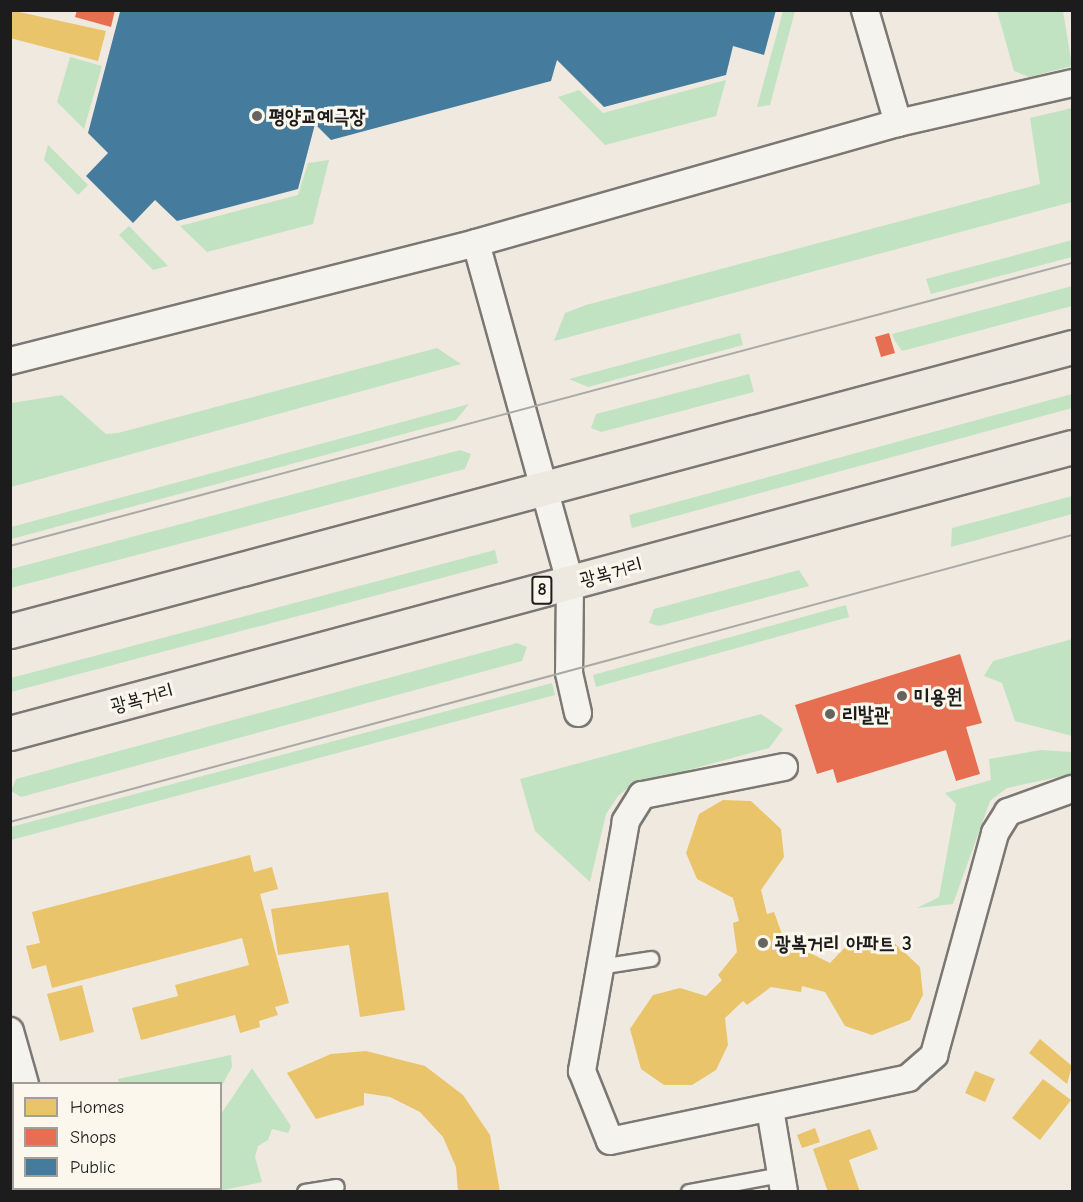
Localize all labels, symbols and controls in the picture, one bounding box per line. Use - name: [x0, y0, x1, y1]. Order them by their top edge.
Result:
- place label: 평양교예극장: [269, 104, 366, 128]
- marker: 평양교예극장: [250, 109, 264, 123]
- street label: 광복거리: [577, 552, 645, 592]
- road number: 8: [530, 575, 554, 605]
- street label: 광복거리: [108, 678, 176, 718]
- place label: 미용원: [914, 684, 962, 708]
- marker: 미용원: [895, 689, 909, 703]
- place label: 리발관: [842, 702, 890, 726]
- marker: 리발관: [823, 707, 837, 721]
- place label: 광복거리 아파트 3: [775, 931, 912, 955]
- marker: 광복거리 아파트 3: [756, 936, 770, 950]
- legend: [12, 1082, 222, 1190]
- text: Homes: [70, 1097, 124, 1118]
- text: Shops: [70, 1127, 116, 1148]
- text: Public: [70, 1157, 116, 1178]

